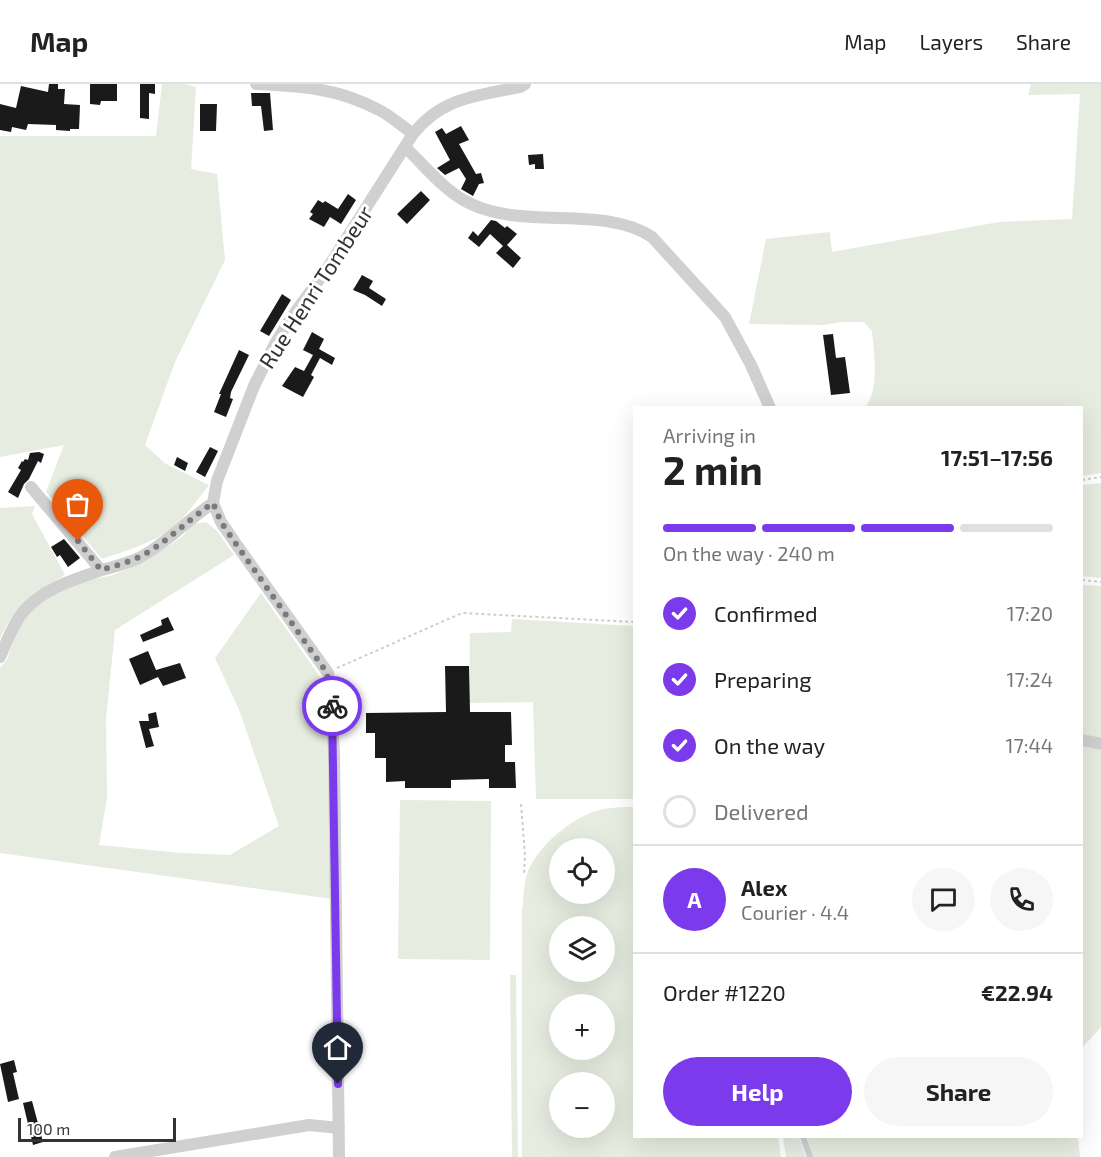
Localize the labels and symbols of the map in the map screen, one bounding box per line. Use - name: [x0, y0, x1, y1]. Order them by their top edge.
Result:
- street label: Rue Henri Tombeur: [253, 200, 378, 373]
- pin: [52, 479, 103, 541]
- courier: [302, 676, 362, 736]
- pin: [312, 1022, 363, 1084]
- scale bar: [18, 1115, 176, 1142]

